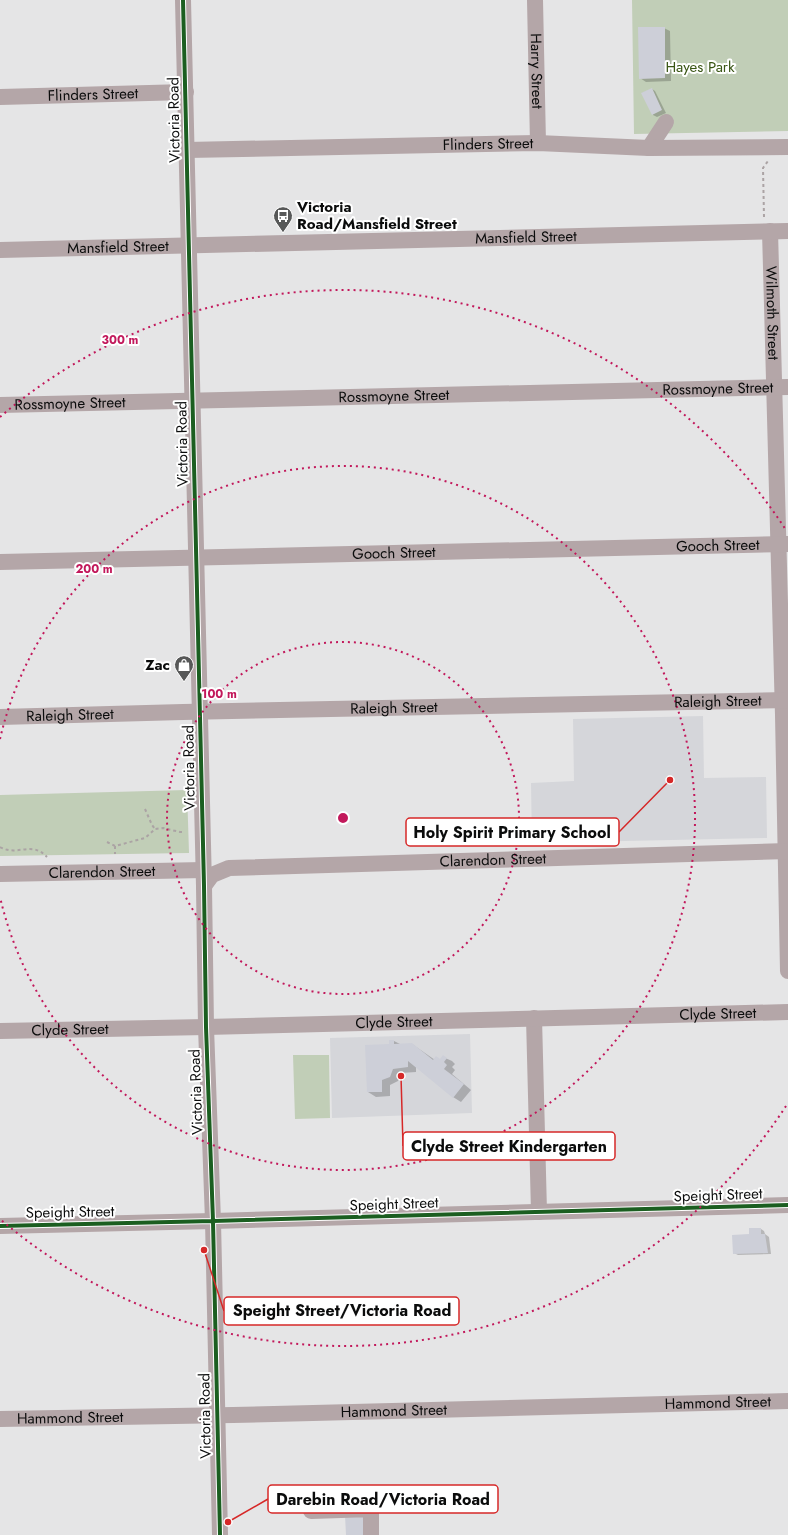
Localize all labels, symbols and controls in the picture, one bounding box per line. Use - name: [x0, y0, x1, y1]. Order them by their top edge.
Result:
- street label: Harry Street: [525, 33, 548, 109]
- park label: Hayes Park: [665, 56, 735, 78]
- street label: Victoria Road: [162, 77, 186, 163]
- street label: Flinders Street: [47, 82, 139, 107]
- street label: Flinders Street: [442, 132, 534, 156]
- place label: Victoria Road/Mansfield Street: [296, 196, 457, 235]
- bus stop icon: Victoria Road/Mansfield Street: [272, 205, 294, 233]
- street label: Mansfield Street: [475, 225, 577, 250]
- street label: Mansfield Street: [67, 235, 169, 259]
- street label: Wilmoth Street: [760, 266, 784, 361]
- text: 300 m: [102, 331, 139, 349]
- street label: Rossmoyne Street: [662, 376, 774, 401]
- street label: Rossmoyne Street: [338, 384, 450, 408]
- street label: Rossmoyne Street: [14, 391, 126, 416]
- street label: Victoria Road: [170, 401, 194, 487]
- street label: Gooch Street: [676, 534, 760, 558]
- street label: Gooch Street: [352, 541, 436, 565]
- text: 200 m: [75, 560, 113, 578]
- place label: Zac: [145, 654, 170, 676]
- shop icon: Zac: [173, 654, 195, 682]
- text: 100 m: [201, 685, 237, 703]
- street label: Raleigh Street: [674, 690, 762, 713]
- street label: Raleigh Street: [350, 696, 438, 720]
- street label: Raleigh Street: [26, 703, 114, 727]
- street label: Victoria Road: [177, 725, 201, 811]
- centre of rings: [336, 811, 350, 825]
- callout: Holy Spirit Primary School: [406, 818, 619, 846]
- text: Holy Spirit Primary School: [413, 821, 611, 844]
- street label: Clarendon Street: [439, 847, 547, 873]
- street label: Clarendon Street: [49, 860, 156, 884]
- street label: Clyde Street: [679, 1002, 757, 1026]
- street label: Clyde Street: [355, 1010, 433, 1034]
- street label: Clyde Street: [31, 1018, 109, 1041]
- street label: Victoria Road: [184, 1049, 208, 1135]
- callout: Clyde Street Kindergarten: [403, 1132, 615, 1160]
- text: Clyde Street Kindergarten: [411, 1135, 607, 1158]
- street label: Speight Street: [673, 1182, 763, 1208]
- street label: Speight Street: [349, 1191, 439, 1217]
- street label: Speight Street: [25, 1200, 115, 1224]
- callout: Speight Street/Victoria Road: [224, 1297, 459, 1325]
- text: Speight Street/Victoria Road: [233, 1299, 451, 1322]
- street label: Victoria Road: [193, 1373, 217, 1459]
- street label: Hammond Street: [664, 1390, 772, 1415]
- street label: Hammond Street: [340, 1399, 448, 1423]
- street label: Hammond Street: [17, 1406, 124, 1430]
- callout: Darebin Road/Victoria Road: [268, 1485, 498, 1513]
- text: Darebin Road/Victoria Road: [276, 1488, 490, 1511]

